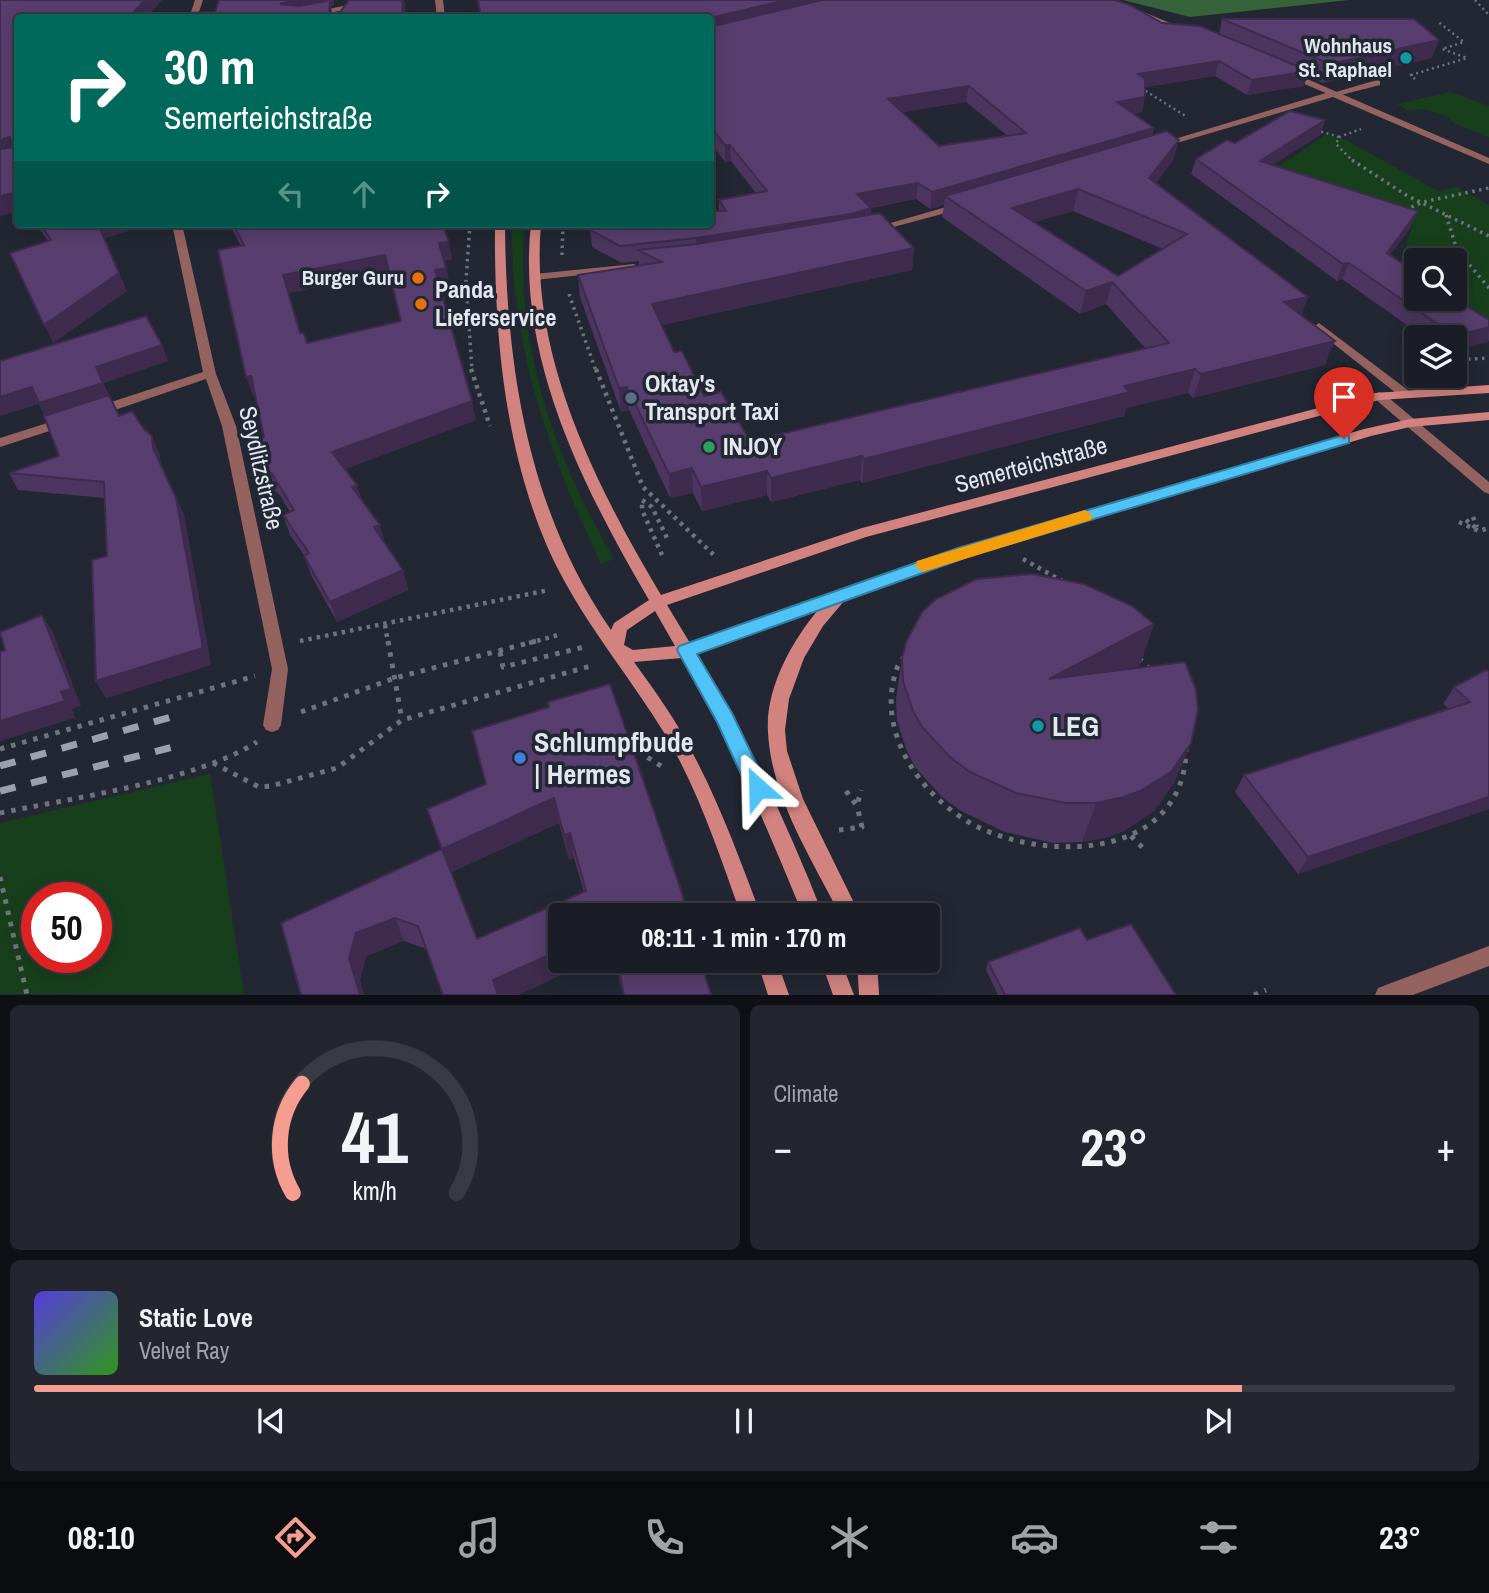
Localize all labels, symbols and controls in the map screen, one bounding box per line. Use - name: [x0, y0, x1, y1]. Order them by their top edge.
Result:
- place label: Wohnhaus St. Raphael: [1298, 31, 1392, 84]
- text: 30 m: [164, 33, 256, 99]
- icon: right: [49, 42, 140, 133]
- marker: Wohnhaus St. Raphael: [1398, 50, 1414, 66]
- text: Semerteichstraße: [164, 96, 373, 139]
- icon: left: [272, 175, 310, 213]
- icon: ahead: [345, 175, 383, 213]
- icon: right: [418, 175, 456, 213]
- map controls: [1404, 248, 1467, 388]
- button: search: [1404, 248, 1467, 311]
- place label: Burger Guru: [302, 263, 404, 292]
- marker: Burger Guru: [410, 270, 426, 286]
- place label: Panda Lieferservice: [435, 273, 556, 333]
- marker: Panda Lieferservice: [413, 296, 429, 312]
- button: layers: [1404, 325, 1467, 388]
- place label: Oktay's Transport Taxi: [645, 367, 779, 427]
- pin: [1314, 367, 1374, 439]
- icon: arrive: [1325, 378, 1363, 416]
- marker: Oktay's Transport Taxi: [623, 390, 639, 406]
- street label: Seydlitzstraße: [232, 403, 292, 533]
- street label: Semerteichstraße: [951, 428, 1110, 500]
- place label: INJOY: [723, 430, 783, 462]
- marker: INJOY: [701, 439, 717, 455]
- place label: LEG: [1052, 707, 1099, 745]
- marker: LEG: [1030, 718, 1046, 734]
- place label: Schlumpfbude | Hermes: [534, 723, 693, 793]
- marker: Schlumpfbude | Hermes: [512, 750, 528, 766]
- position arrow: [721, 751, 795, 825]
- speed limit sign: 50: [21, 882, 112, 973]
- text: 08:11 · 1 min · 170 m: [641, 920, 847, 955]
- text: Climate: [774, 1078, 838, 1109]
- text: 41: [342, 1089, 409, 1187]
- text: 23°: [1080, 1112, 1148, 1182]
- text: −: [774, 1122, 792, 1173]
- text: +: [1437, 1122, 1455, 1173]
- text: km/h: [353, 1174, 397, 1208]
- text: Static Love: [139, 1300, 253, 1335]
- text: Velvet Ray: [139, 1335, 229, 1366]
- icon: previous: [252, 1402, 290, 1440]
- icon: pause: [725, 1402, 763, 1440]
- icon: next: [1199, 1402, 1237, 1440]
- icon: directions: [271, 1513, 320, 1562]
- icon: music: [455, 1513, 504, 1562]
- icon: phone: [640, 1513, 689, 1562]
- icon: climate: [825, 1513, 874, 1562]
- icon: car: [1010, 1513, 1059, 1562]
- icon: filters: [1194, 1513, 1243, 1562]
- text: 08:10: [68, 1516, 135, 1559]
- text: 23°: [1379, 1516, 1421, 1559]

